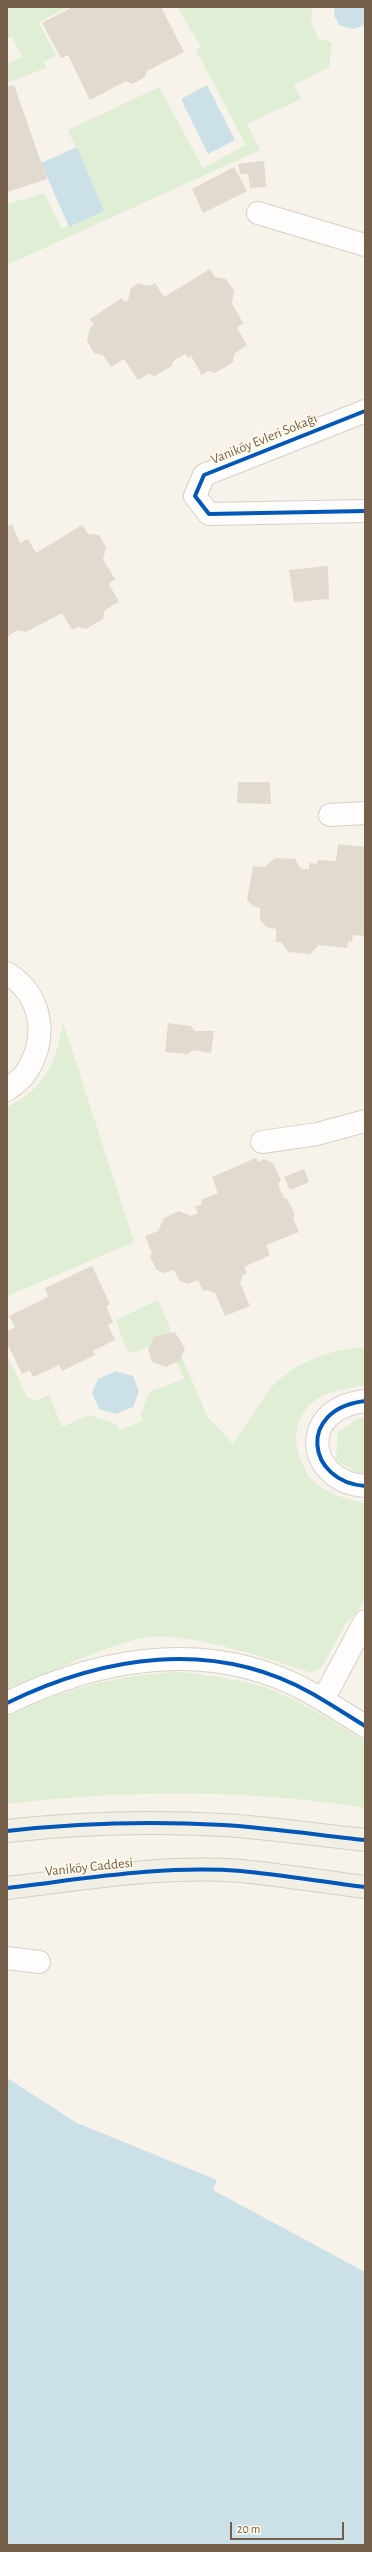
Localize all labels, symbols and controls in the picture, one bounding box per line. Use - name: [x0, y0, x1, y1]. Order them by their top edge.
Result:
- street label: Vaniköy Evleri Sokağı: [208, 410, 320, 468]
- street label: Vaniköy Caddesi: [44, 1854, 134, 1880]
- scale bar: [232, 2514, 346, 2540]
- text: 20 m: [237, 2523, 260, 2535]

